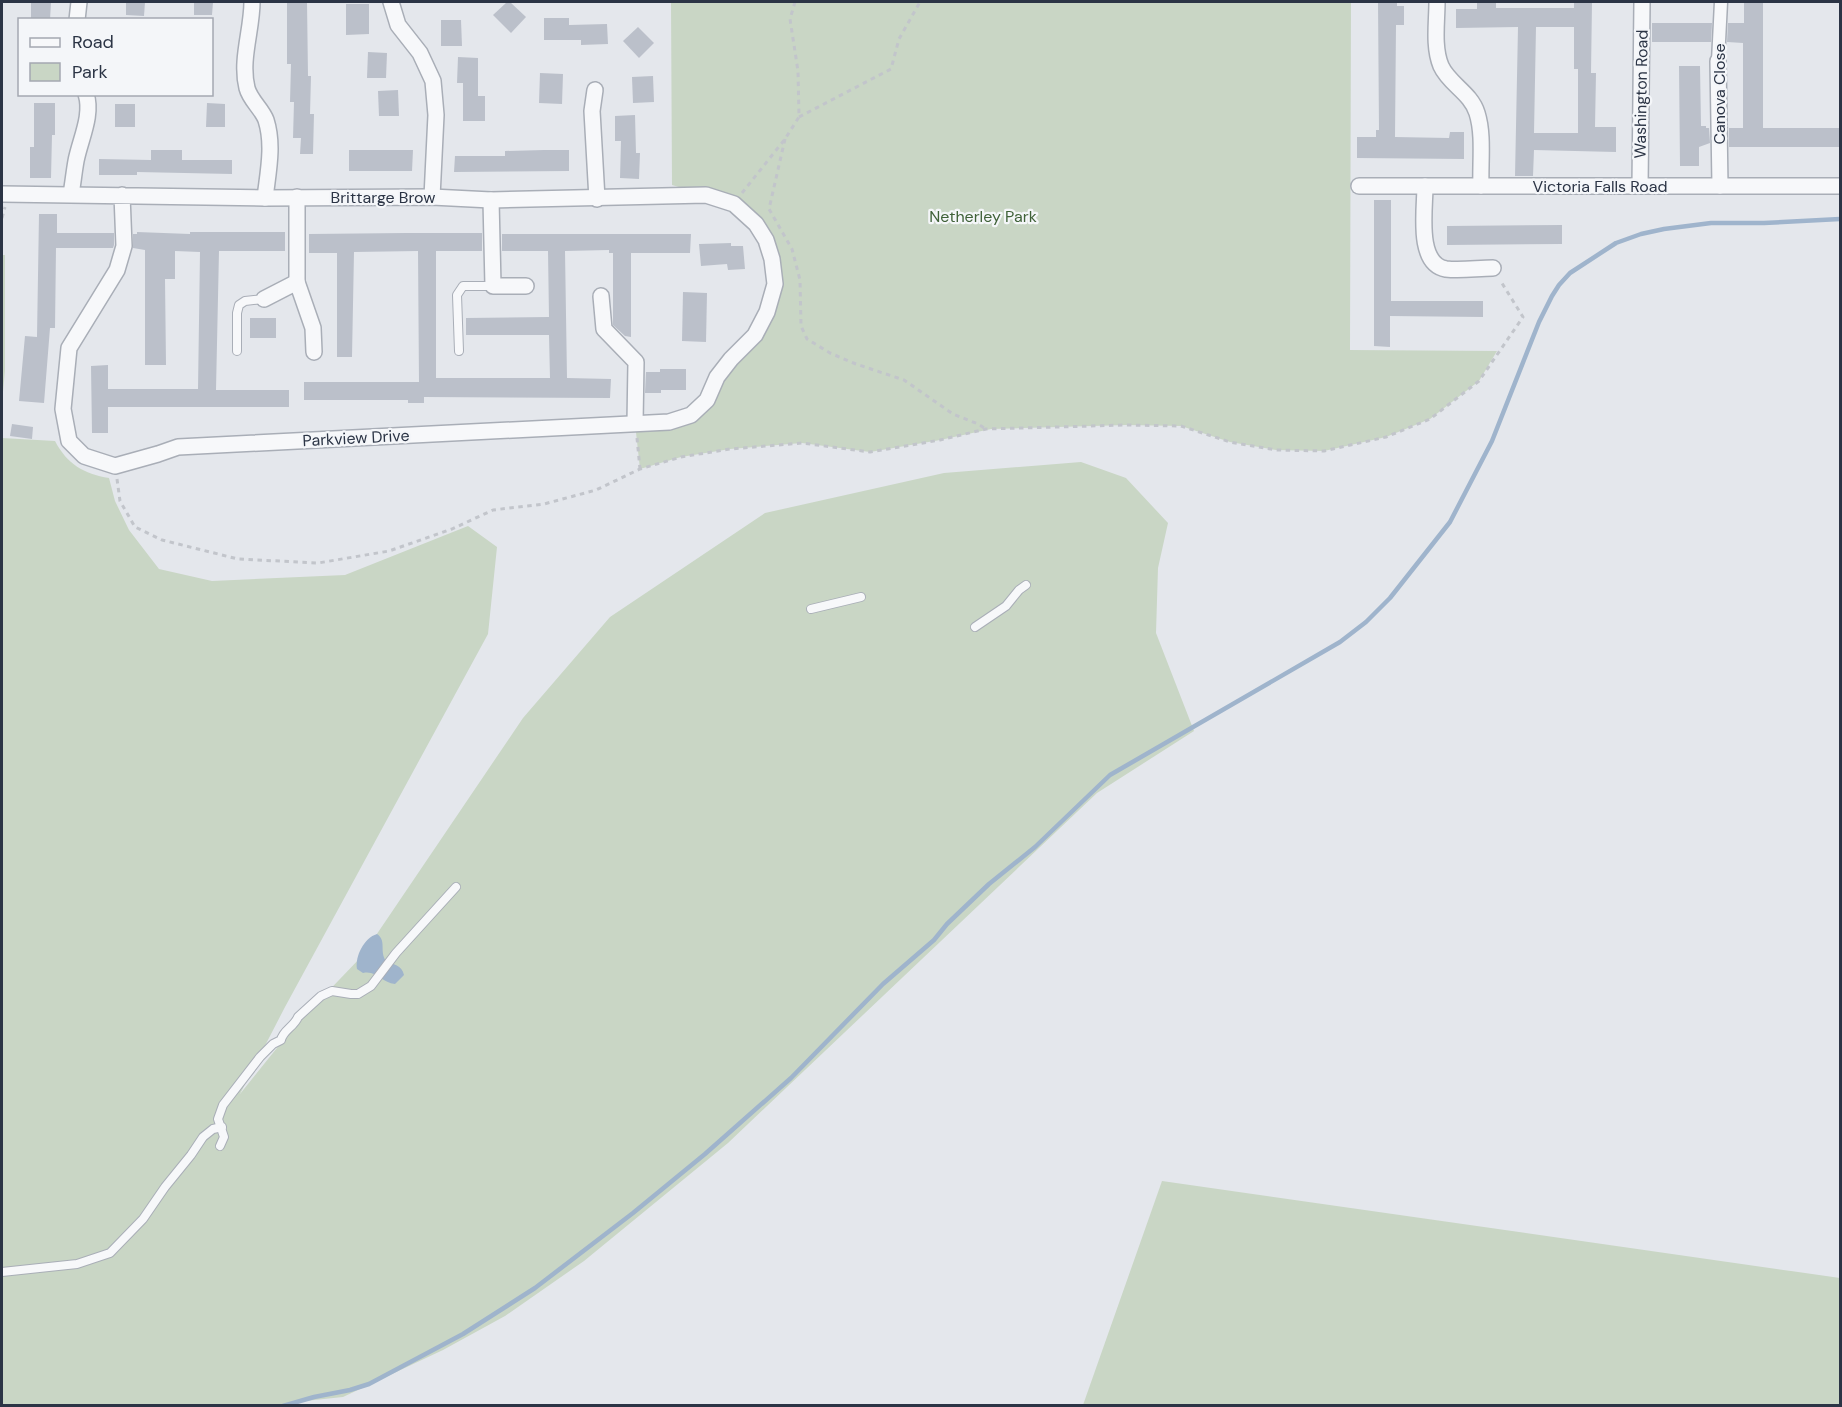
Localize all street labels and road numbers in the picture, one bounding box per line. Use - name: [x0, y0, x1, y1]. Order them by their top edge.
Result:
- street label: Washington Road: [1629, 29, 1653, 159]
- street label: Canova Close: [1709, 43, 1730, 145]
- street label: Victoria Falls Road: [1532, 176, 1668, 197]
- street label: Brittarge Brow: [331, 187, 436, 208]
- street label: Parkview Drive: [302, 425, 410, 451]

